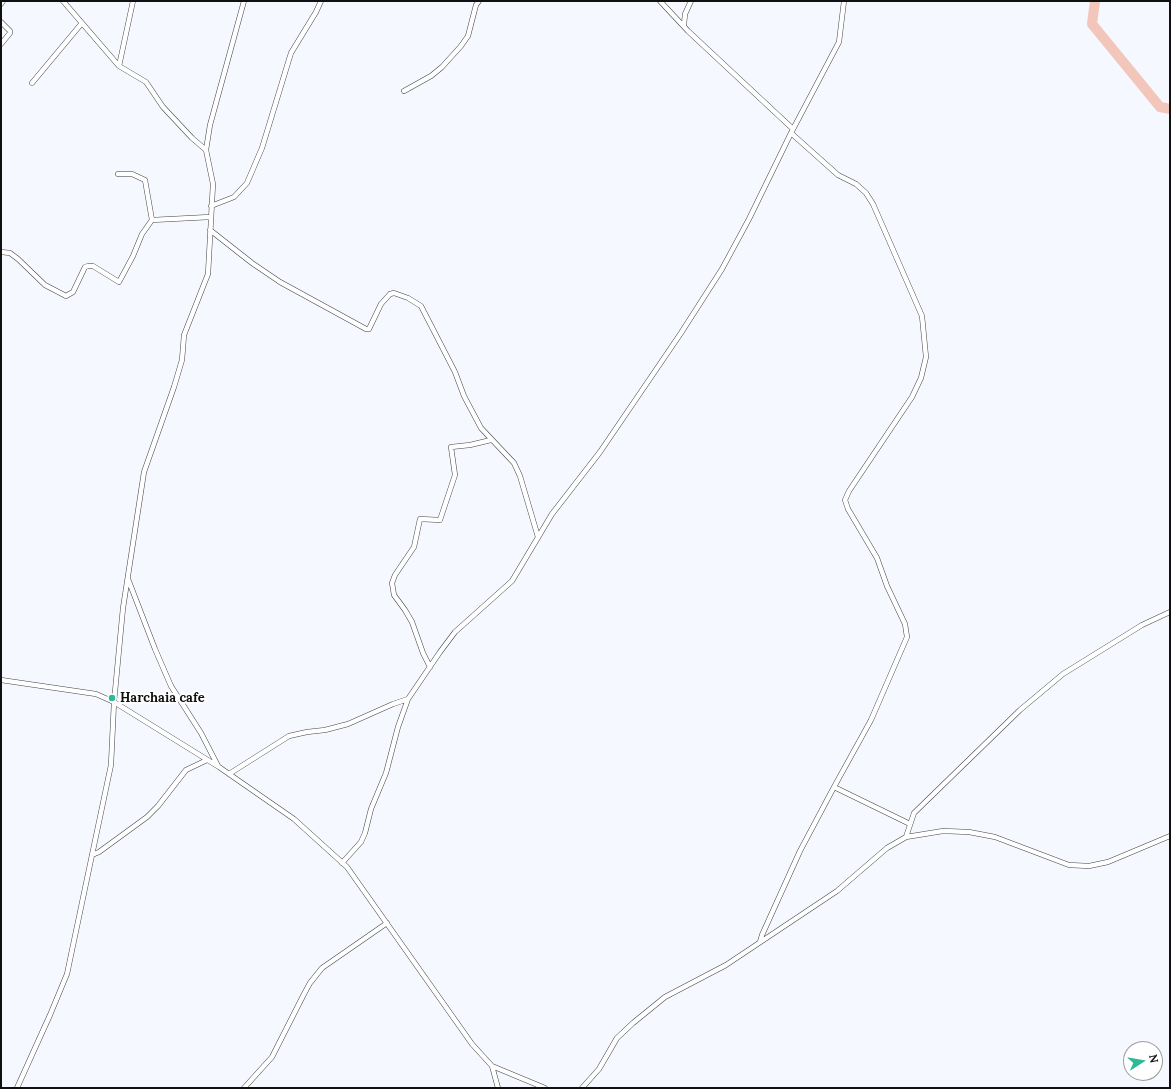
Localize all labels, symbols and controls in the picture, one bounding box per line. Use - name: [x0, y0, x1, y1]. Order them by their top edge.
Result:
- place label: Harchaia cafe: [120, 690, 205, 706]
- marker: Harchaia cafe: [107, 693, 117, 703]
- north arrow: [1123, 1041, 1163, 1081]
- text: N: [1146, 1053, 1161, 1064]

